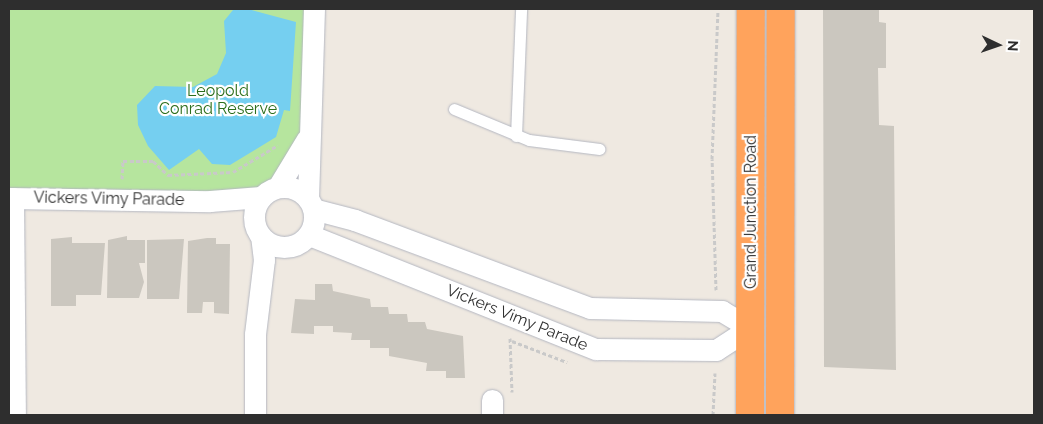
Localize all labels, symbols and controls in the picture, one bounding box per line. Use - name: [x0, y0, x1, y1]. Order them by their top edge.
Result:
- north arrow: [973, 20, 1023, 70]
- text: N: [1005, 40, 1021, 52]
- park label: Leopold Conrad Reserve: [159, 81, 277, 119]
- street label: Grand Junction Road: [741, 135, 761, 289]
- street label: Vickers Vimy Parade: [33, 188, 185, 210]
- street label: Vickers Vimy Parade: [443, 281, 591, 355]

